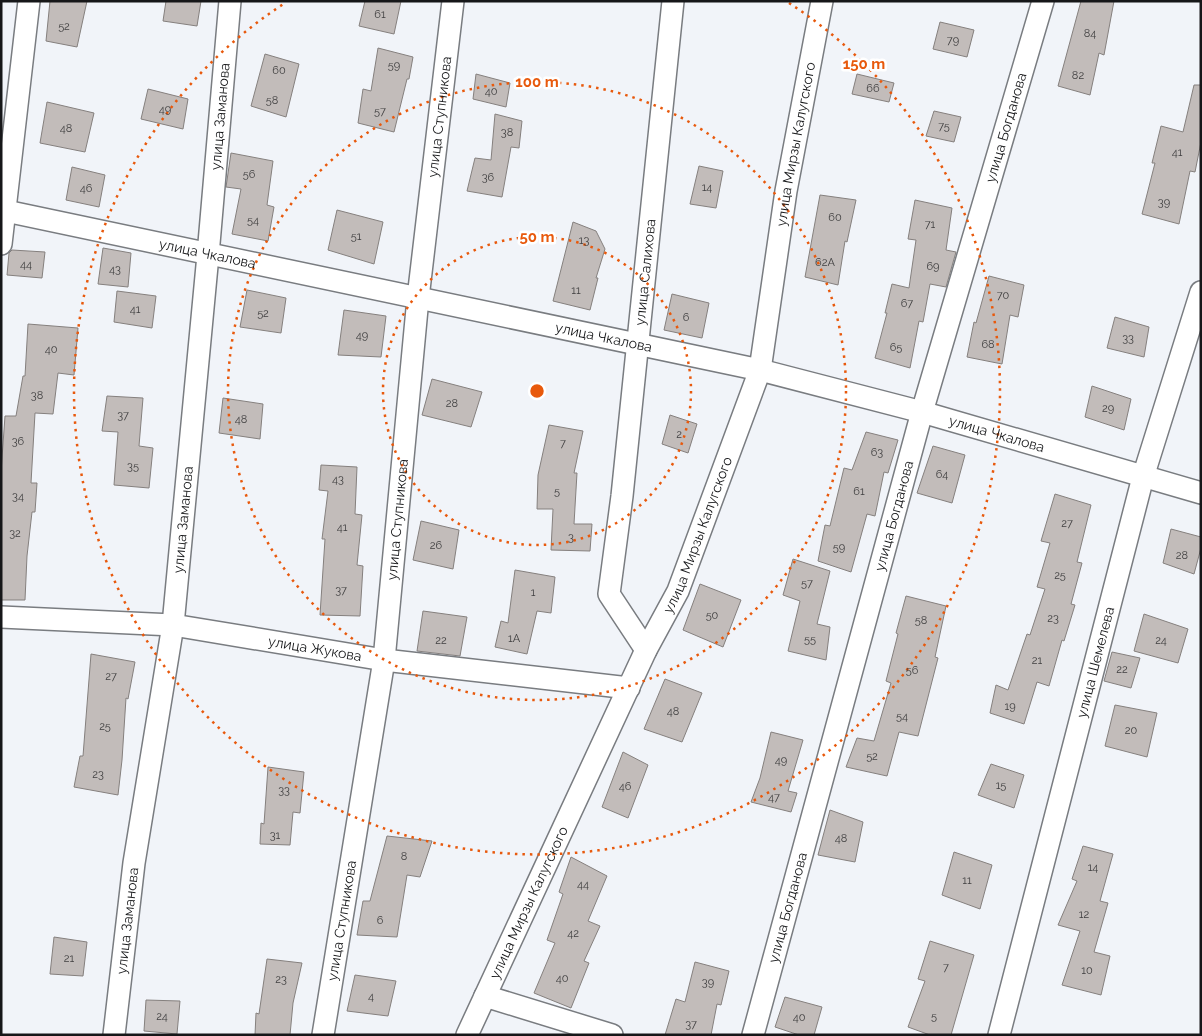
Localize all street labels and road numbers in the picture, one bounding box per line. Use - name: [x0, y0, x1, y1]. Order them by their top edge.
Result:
- street label: улица Ступникова: [424, 55, 454, 178]
- street label: улица Мирзы Калугского: [773, 61, 818, 227]
- street label: улица Заманова: [207, 62, 233, 171]
- street label: улица Богданова: [982, 71, 1029, 184]
- street label: улица Салихова: [632, 218, 659, 326]
- street label: улица Чкалова: [158, 236, 257, 272]
- street label: улица Чкалова: [554, 319, 654, 355]
- street label: улица Чкалова: [947, 412, 1046, 455]
- street label: улица Мирзы Калугского: [659, 454, 735, 616]
- street label: улица Ступникова: [384, 458, 411, 581]
- street label: улица Богданова: [871, 459, 916, 573]
- street label: улица Заманова: [170, 465, 196, 574]
- street label: улица Шемелева: [1073, 605, 1117, 719]
- street label: улица Жукова: [267, 633, 363, 664]
- street label: улица Мирзы Калугского: [486, 824, 571, 982]
- street label: улица Богданова: [765, 851, 810, 965]
- street label: улица Ступникова: [324, 859, 359, 982]
- street label: улица Заманова: [113, 866, 141, 975]

